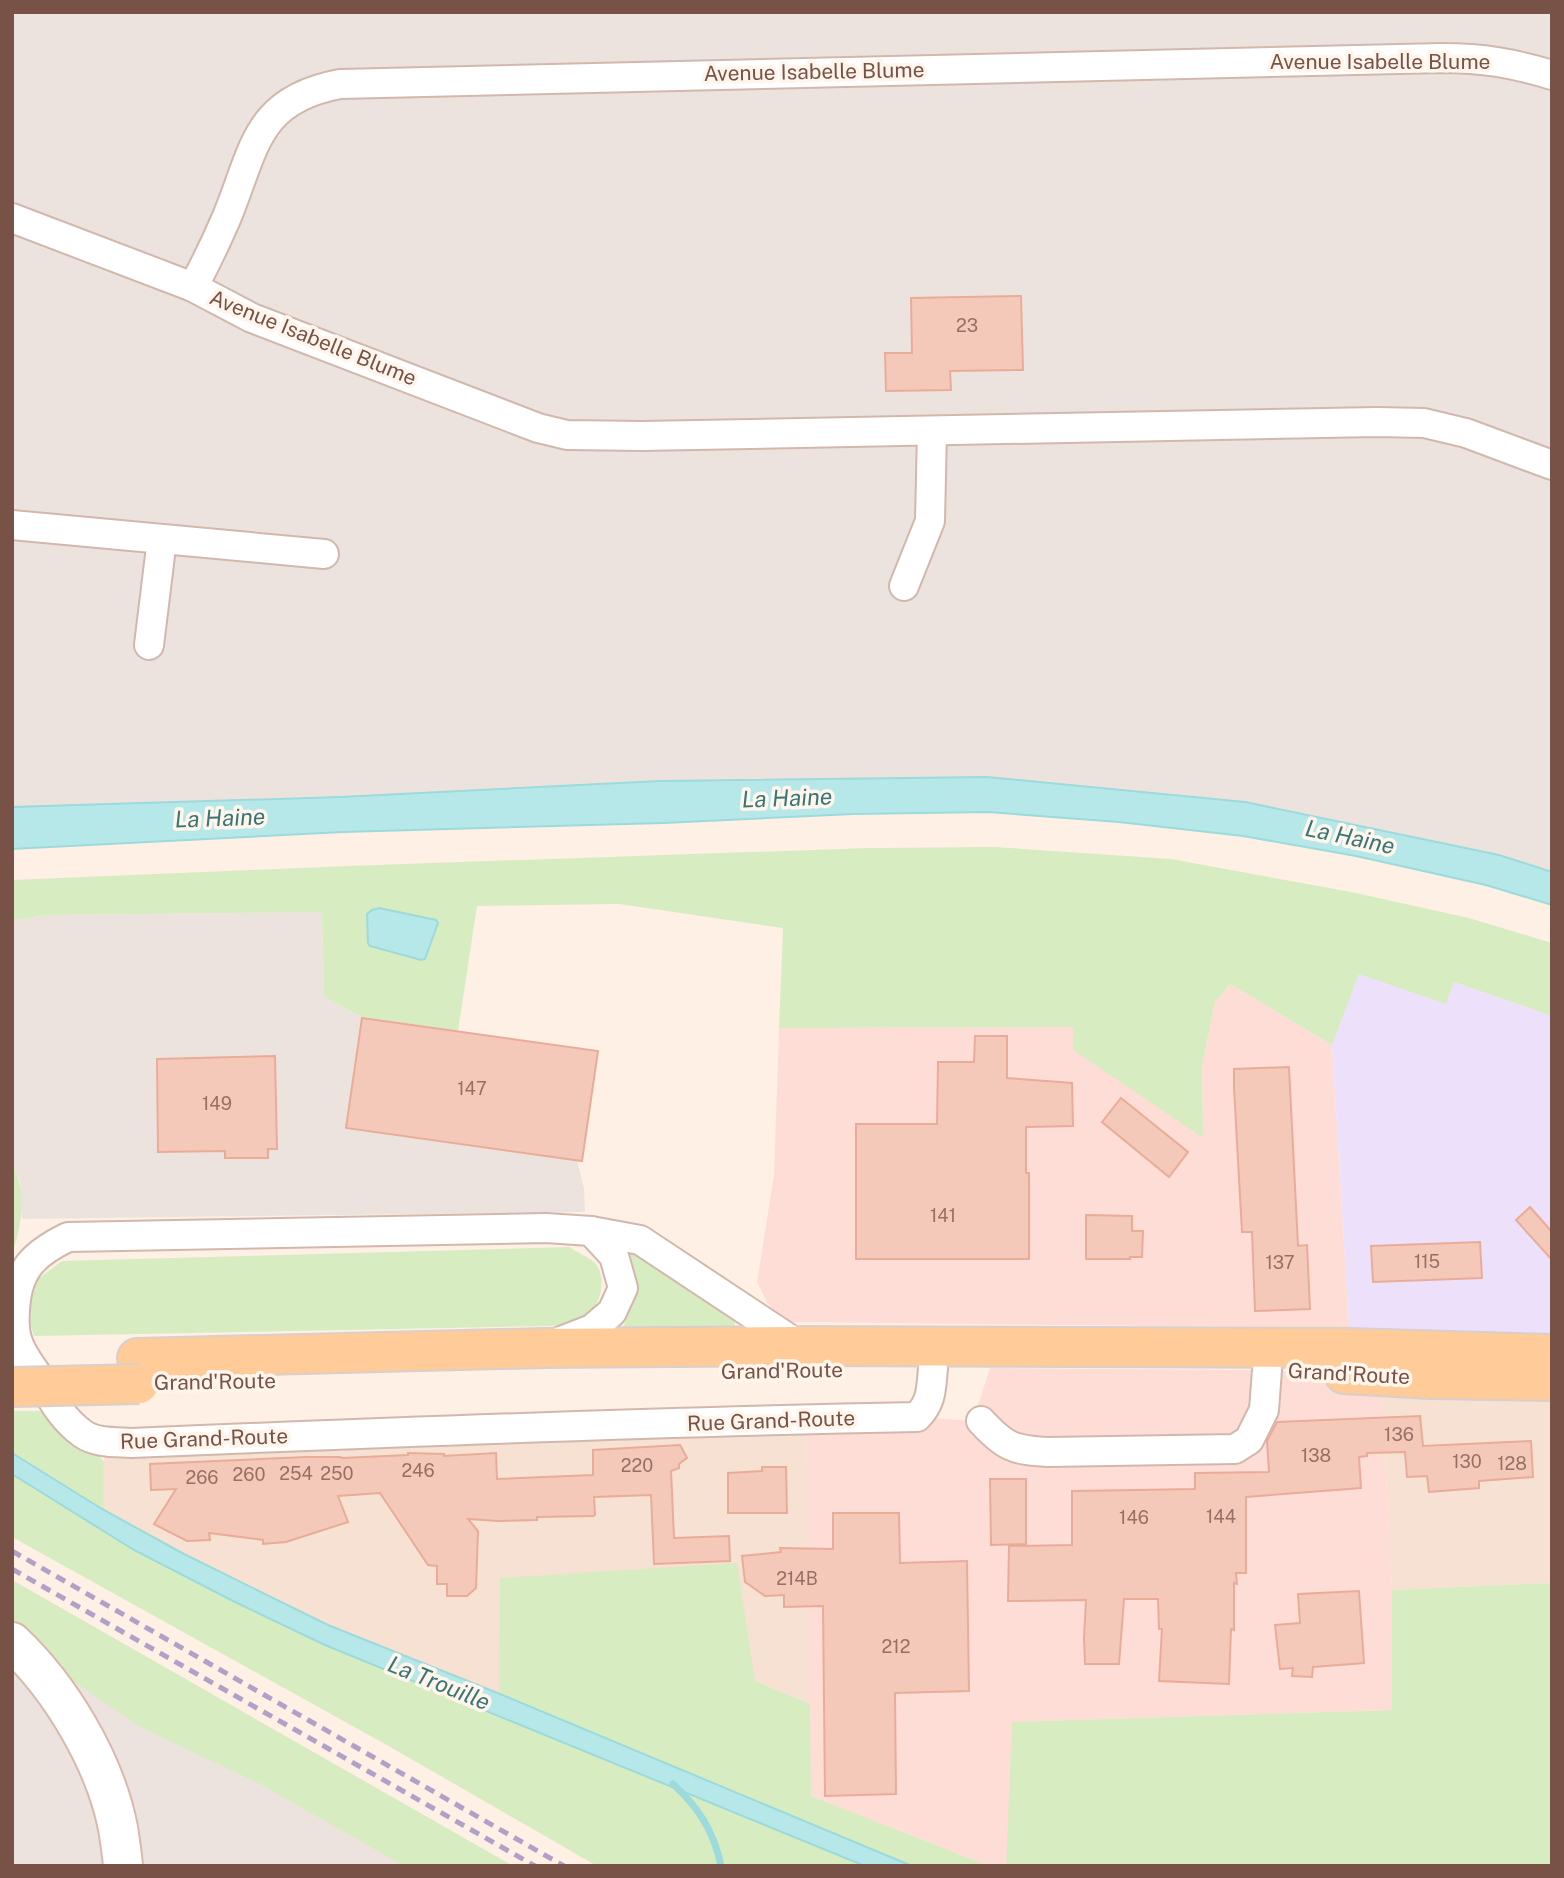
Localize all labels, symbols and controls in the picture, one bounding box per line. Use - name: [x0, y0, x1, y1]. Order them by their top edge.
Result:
- street label: Avenue Isabelle Blume: [1270, 49, 1490, 74]
- street label: Avenue Isabelle Blume: [703, 57, 925, 86]
- street label: Avenue Isabelle Blume: [206, 285, 420, 391]
- house number: 23: [956, 315, 978, 336]
- water label: La Haine: [741, 782, 833, 813]
- water label: La Haine: [174, 802, 266, 833]
- water label: La Haine: [1303, 814, 1397, 859]
- house number: 147: [457, 1078, 487, 1099]
- house number: 149: [202, 1093, 232, 1114]
- house number: 141: [930, 1205, 956, 1226]
- house number: 115: [1414, 1251, 1440, 1272]
- house number: 137: [1265, 1252, 1295, 1273]
- street label: Grand'Route: [721, 1357, 843, 1384]
- street label: Grand'Route: [1287, 1358, 1411, 1389]
- street label: Grand'Route: [154, 1368, 276, 1395]
- street label: Rue Grand-Route: [687, 1405, 855, 1436]
- street label: Rue Grand-Route: [120, 1423, 288, 1454]
- house number: 136: [1384, 1424, 1414, 1445]
- house number: 138: [1301, 1445, 1331, 1466]
- house number: 130: [1452, 1451, 1482, 1472]
- house number: 128: [1497, 1453, 1527, 1474]
- house number: 220: [621, 1455, 653, 1476]
- house number: 246: [401, 1460, 435, 1481]
- house number: 254: [279, 1463, 313, 1484]
- house number: 250: [320, 1463, 354, 1484]
- house number: 260: [233, 1464, 265, 1485]
- house number: 266: [185, 1467, 219, 1488]
- house number: 144: [1206, 1506, 1236, 1527]
- house number: 146: [1119, 1507, 1149, 1528]
- house number: 214B: [776, 1568, 818, 1589]
- house number: 212: [882, 1636, 910, 1657]
- water label: La Trouille: [384, 1650, 494, 1715]

